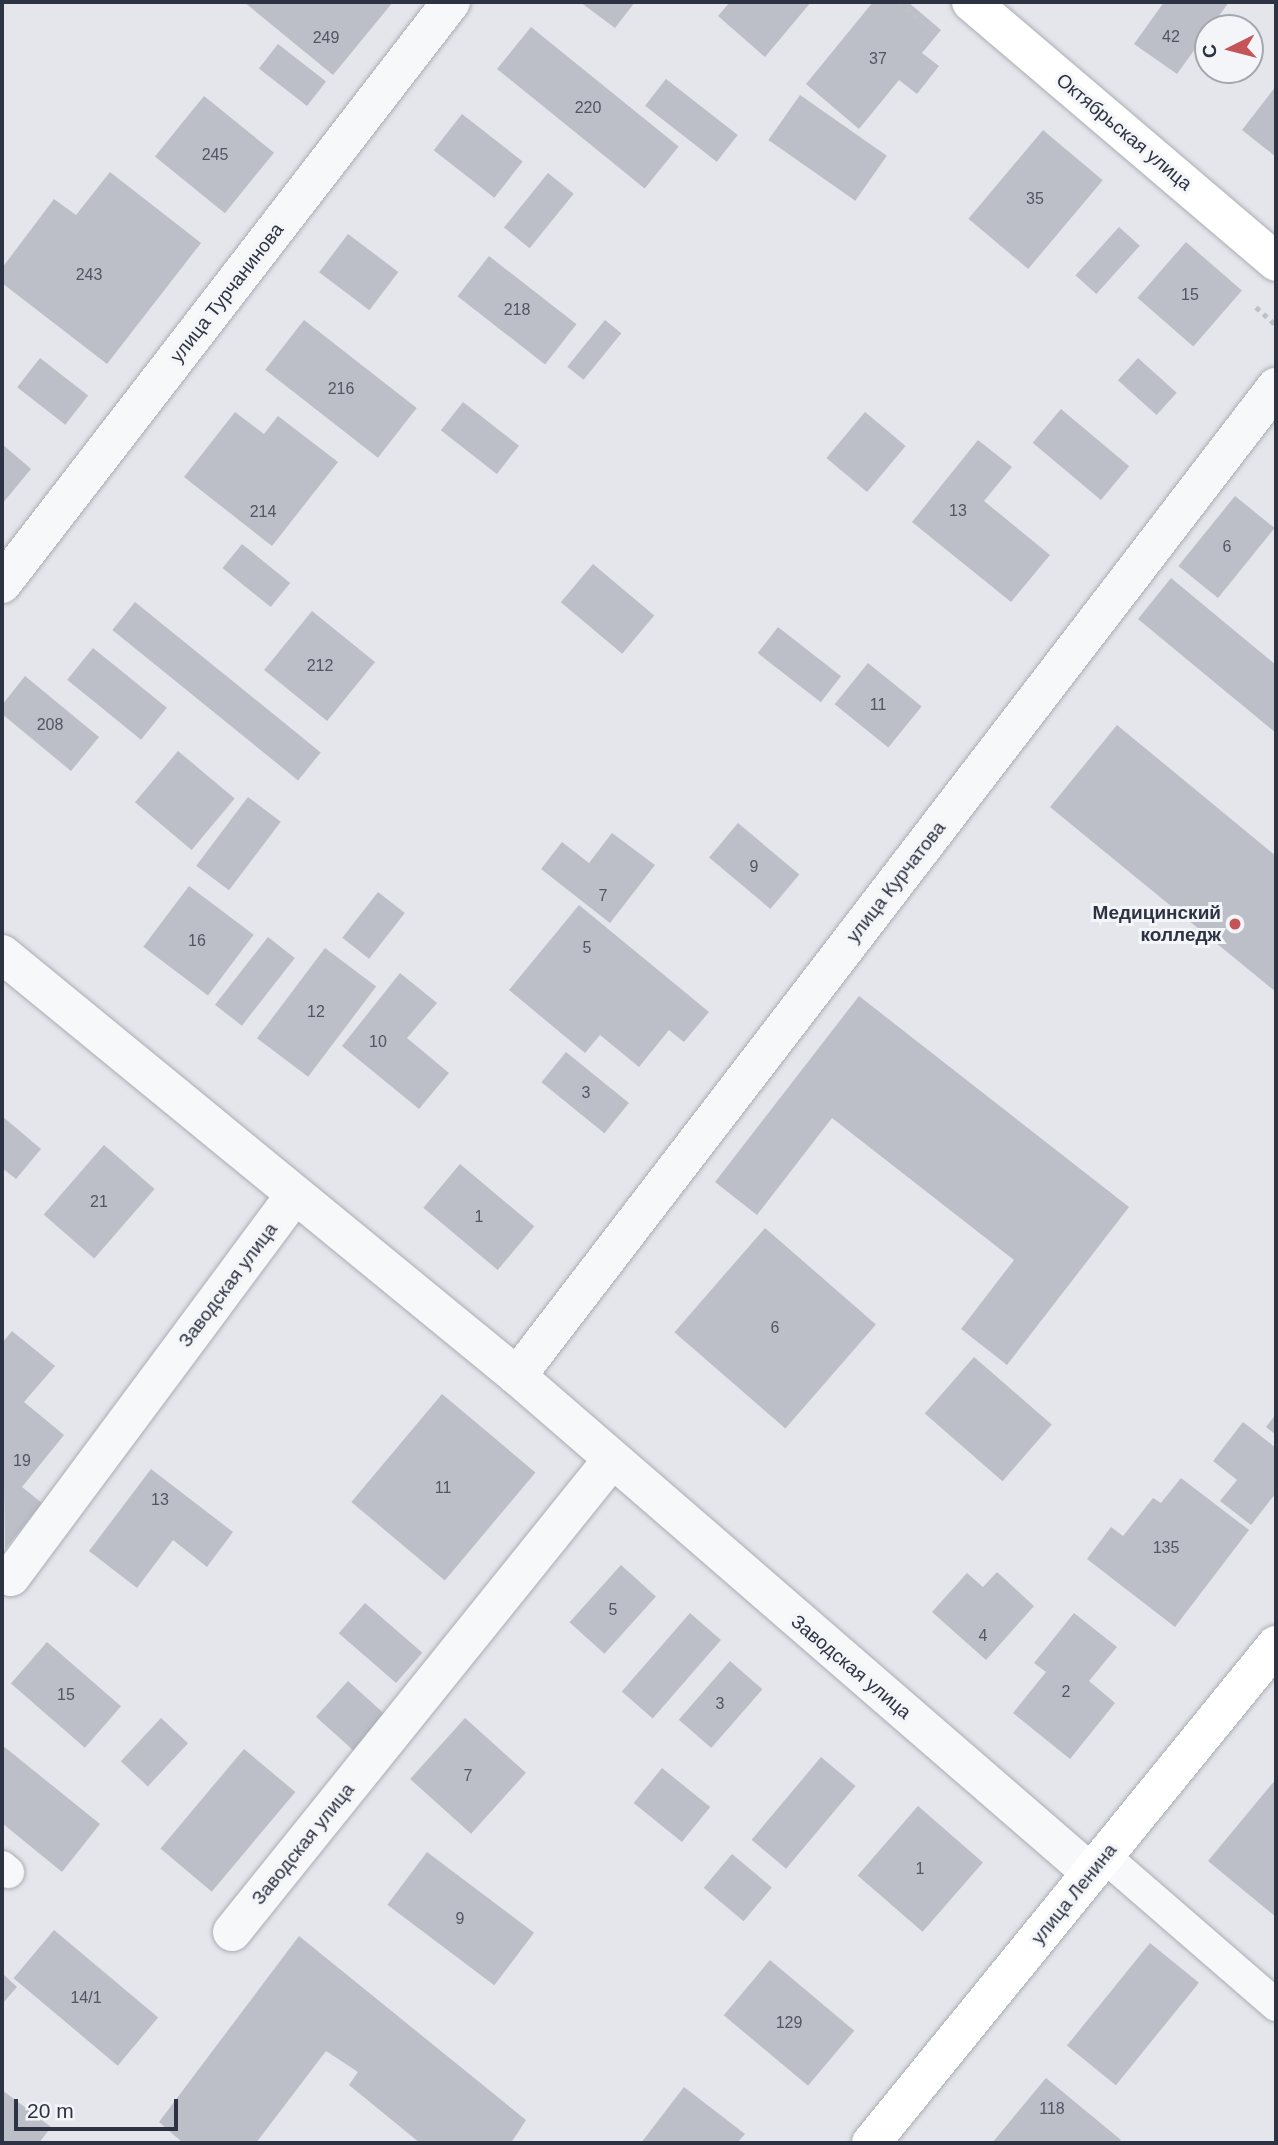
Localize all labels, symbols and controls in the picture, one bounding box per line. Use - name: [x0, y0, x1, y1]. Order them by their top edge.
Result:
- north arrow: [1194, 14, 1264, 84]
- house number: 42: [1162, 27, 1180, 47]
- house number: 249: [313, 28, 339, 48]
- text: С: [1198, 43, 1221, 59]
- house number: 37: [869, 49, 887, 69]
- street label: Октябрьская улица: [1051, 69, 1197, 195]
- house number: 220: [575, 98, 601, 118]
- house number: 245: [202, 145, 228, 165]
- house number: 35: [1026, 189, 1044, 209]
- street label: улица Турчанинова: [166, 219, 288, 367]
- house number: 243: [76, 265, 102, 285]
- house number: 15: [1181, 285, 1199, 305]
- house number: 218: [504, 300, 530, 320]
- house number: 216: [328, 379, 354, 399]
- house number: 13: [949, 501, 967, 521]
- house number: 214: [250, 502, 276, 522]
- house number: 6: [1223, 537, 1231, 557]
- house number: 212: [307, 656, 333, 676]
- house number: 11: [870, 695, 886, 715]
- house number: 208: [37, 715, 63, 735]
- street label: улица Курчатова: [842, 817, 950, 947]
- house number: 9: [750, 857, 758, 877]
- house number: 7: [599, 886, 607, 906]
- place label: Медицинский колледж: [1093, 902, 1221, 946]
- marker: Медицинский колледж: [1227, 916, 1243, 932]
- house number: 16: [188, 931, 206, 951]
- house number: 5: [583, 938, 591, 958]
- house number: 12: [307, 1002, 325, 1022]
- house number: 10: [369, 1032, 387, 1052]
- house number: 3: [582, 1083, 590, 1103]
- house number: 21: [90, 1192, 108, 1212]
- house number: 1: [475, 1207, 483, 1227]
- street label: Заводская улица: [174, 1218, 282, 1352]
- house number: 6: [771, 1318, 779, 1338]
- house number: 19: [13, 1451, 31, 1471]
- house number: 11: [435, 1478, 451, 1498]
- house number: 13: [151, 1490, 169, 1510]
- house number: 135: [1153, 1538, 1179, 1558]
- house number: 5: [609, 1600, 617, 1620]
- street label: Заводская улица: [786, 1610, 916, 1724]
- house number: 4: [979, 1626, 987, 1646]
- house number: 2: [1062, 1682, 1070, 1702]
- house number: 15: [57, 1685, 75, 1705]
- house number: 3: [716, 1694, 724, 1714]
- house number: 7: [464, 1766, 472, 1786]
- street label: Заводская улица: [247, 1779, 359, 1909]
- street label: улица Ленина: [1027, 1839, 1121, 1949]
- house number: 1: [916, 1859, 924, 1879]
- house number: 9: [456, 1909, 464, 1929]
- house number: 14/1: [70, 1988, 102, 2008]
- house number: 129: [776, 2013, 802, 2033]
- scale bar: [18, 2086, 182, 2130]
- text: 20 m: [27, 2099, 74, 2122]
- house number: 118: [1039, 2099, 1065, 2119]

